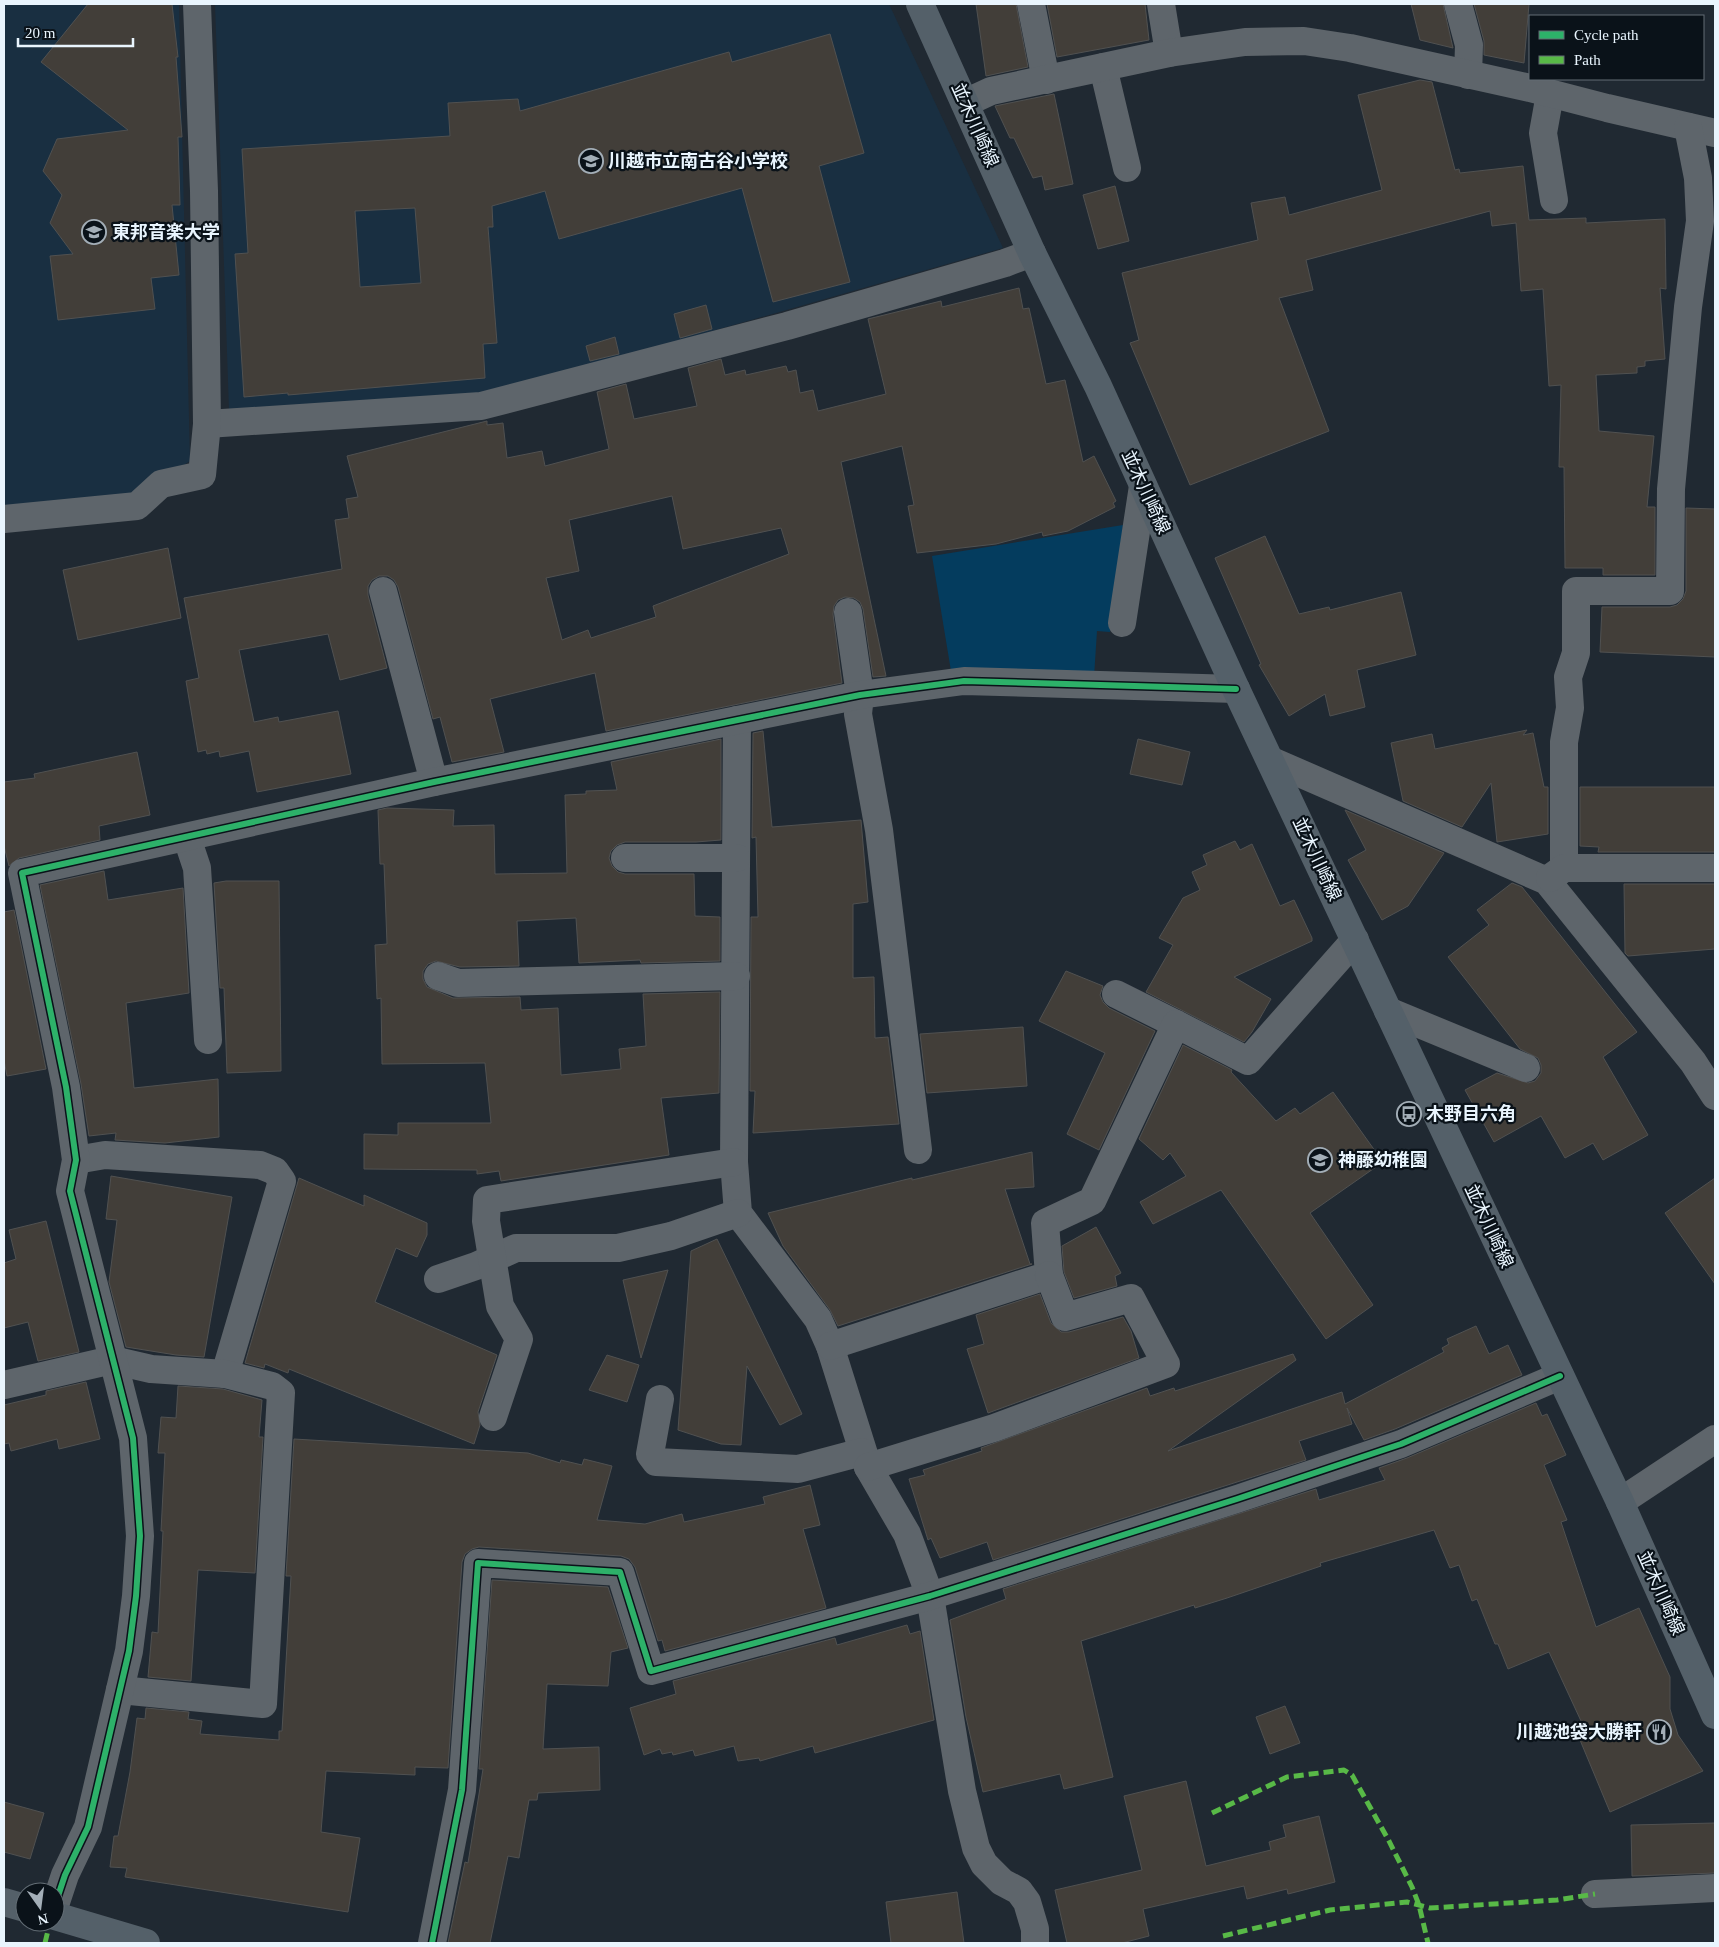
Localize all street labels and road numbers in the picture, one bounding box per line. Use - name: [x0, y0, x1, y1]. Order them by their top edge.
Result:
- street label: 並木川崎線: [948, 80, 1002, 170]
- street label: 並木川崎線: [1118, 447, 1174, 537]
- street label: 並木川崎線: [1289, 814, 1345, 904]
- street label: 並木川崎線: [1461, 1181, 1517, 1271]
- street label: 並木川崎線: [1634, 1548, 1688, 1638]

